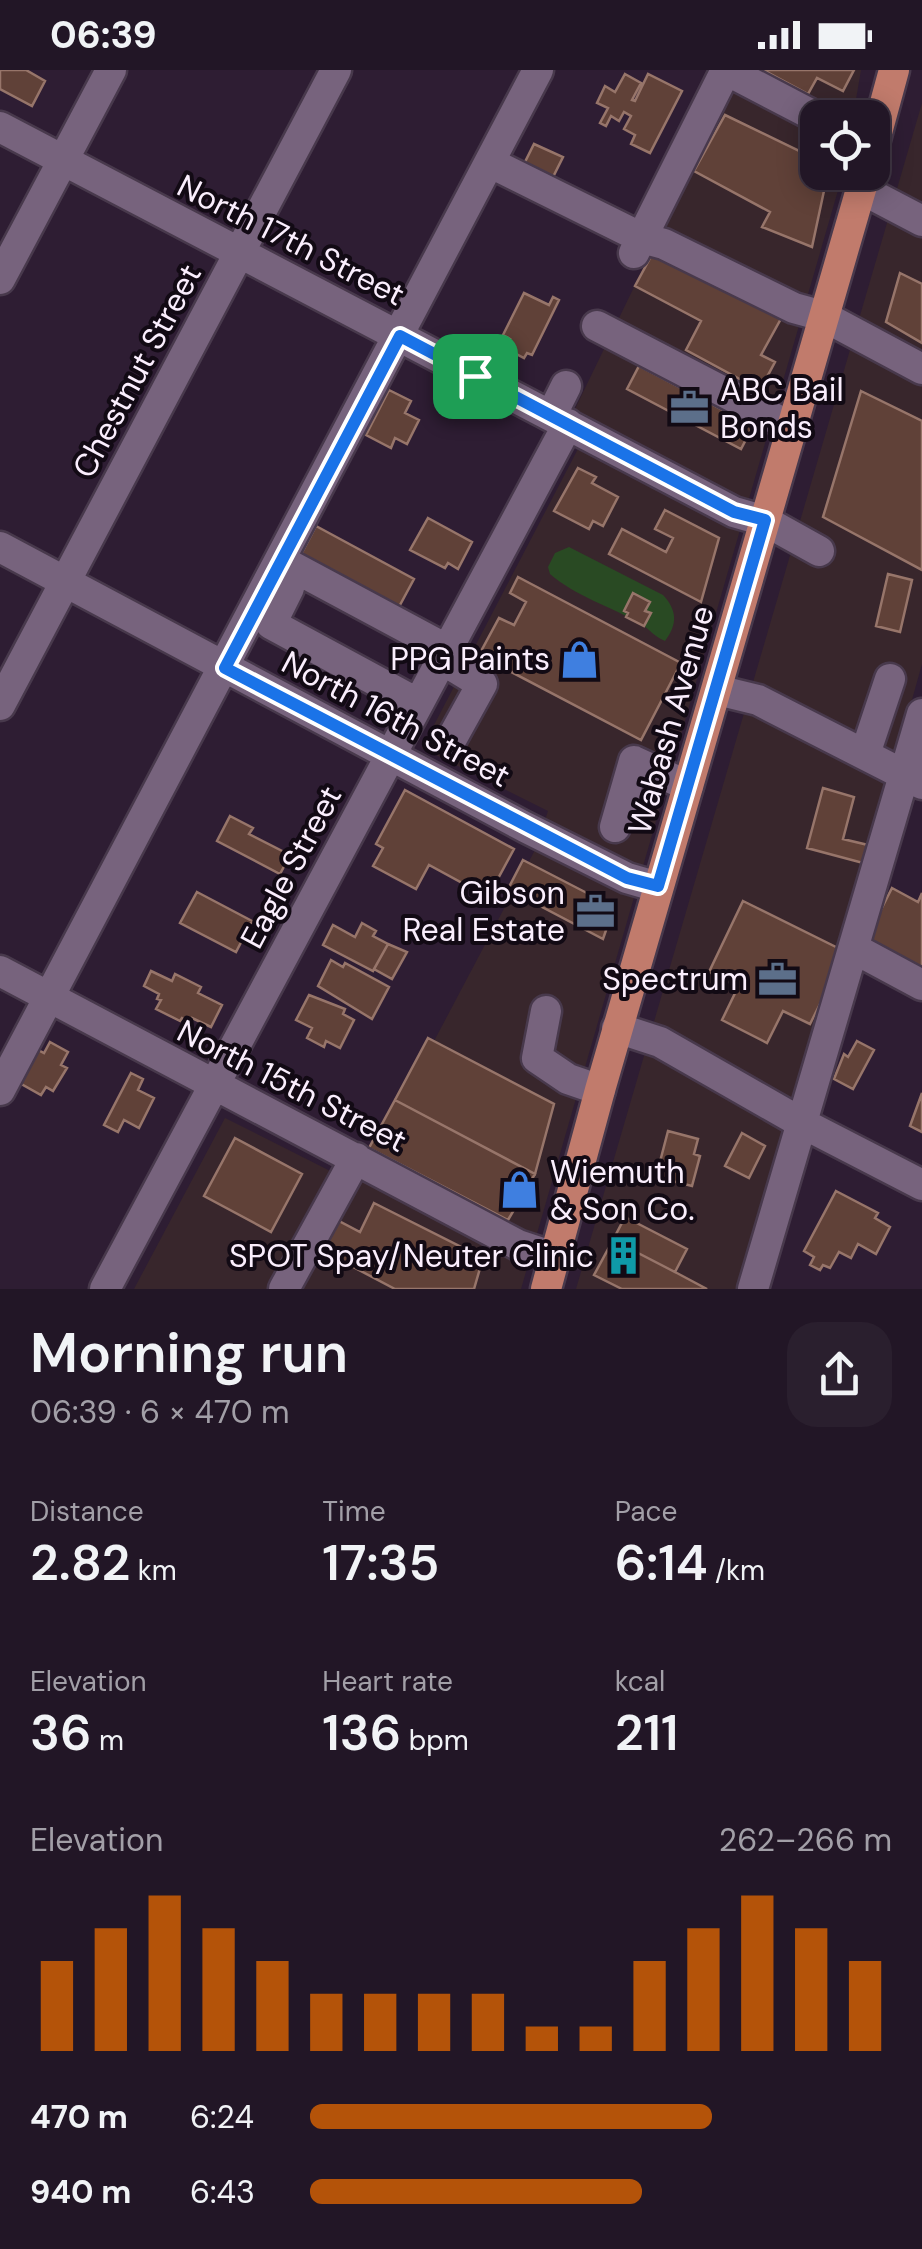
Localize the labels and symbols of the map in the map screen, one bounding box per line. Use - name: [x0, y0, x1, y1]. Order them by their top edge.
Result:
- street label: North 17th Street: [170, 165, 412, 315]
- street label: Chestnut Street: [63, 257, 211, 485]
- pin: [433, 334, 518, 419]
- place label: ABC Bail Bonds: [720, 369, 844, 448]
- office icon: ABC Bail Bonds: [669, 387, 711, 429]
- street label: Wabash Avenue: [618, 601, 724, 839]
- place label: PPG Paints: [390, 638, 550, 680]
- shop icon: PPG Paints: [559, 638, 601, 680]
- street label: North 16th Street: [275, 641, 517, 797]
- street label: Eagle Street: [231, 779, 351, 955]
- place label: Gibson Real Estate: [403, 872, 565, 951]
- office icon: Gibson Real Estate: [574, 890, 616, 932]
- place label: Spectrum: [602, 958, 748, 1000]
- office icon: Spectrum: [757, 958, 799, 1000]
- street label: North 15th Street: [170, 1010, 414, 1162]
- place label: Wiemuth & Son Co.: [550, 1151, 695, 1230]
- shop icon: Wiemuth & Son Co.: [499, 1169, 541, 1211]
- place label: SPOT Spay/Neuter Clinic: [229, 1235, 594, 1277]
- building icon: SPOT Spay/Neuter Clinic: [603, 1235, 645, 1277]

